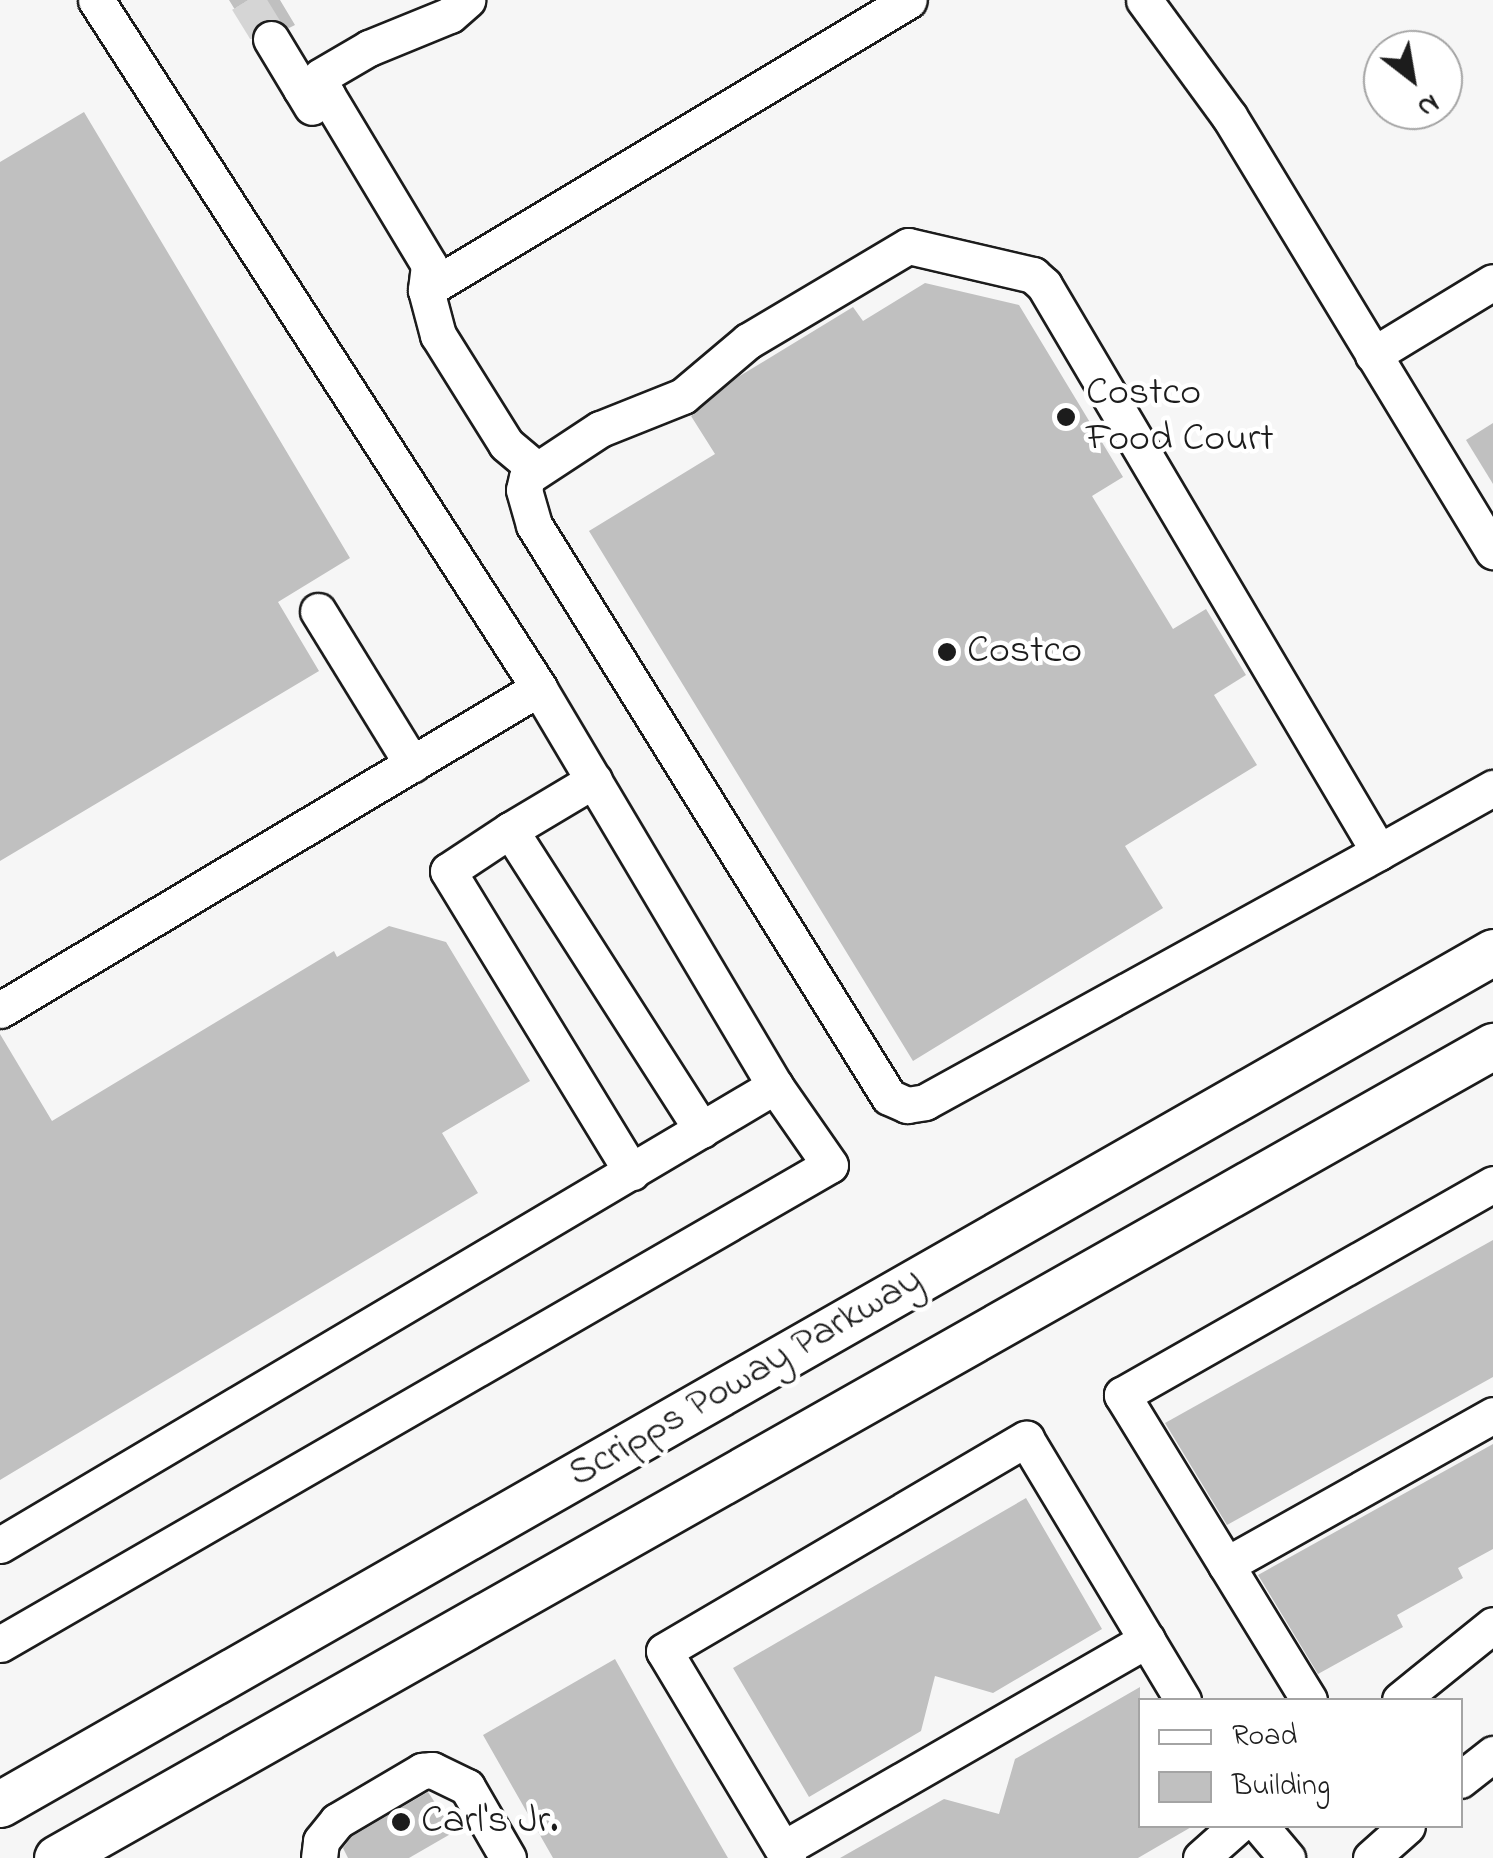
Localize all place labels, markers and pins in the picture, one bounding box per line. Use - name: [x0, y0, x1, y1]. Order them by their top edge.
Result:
- place label: Costco Food Court: [1086, 370, 1274, 464]
- marker: Costco Food Court: [1055, 406, 1077, 428]
- place label: Costco: [967, 628, 1082, 676]
- marker: Costco: [936, 641, 958, 663]
- place label: Carl's Jr.: [421, 1798, 558, 1846]
- marker: Carl's Jr.: [390, 1811, 412, 1833]

